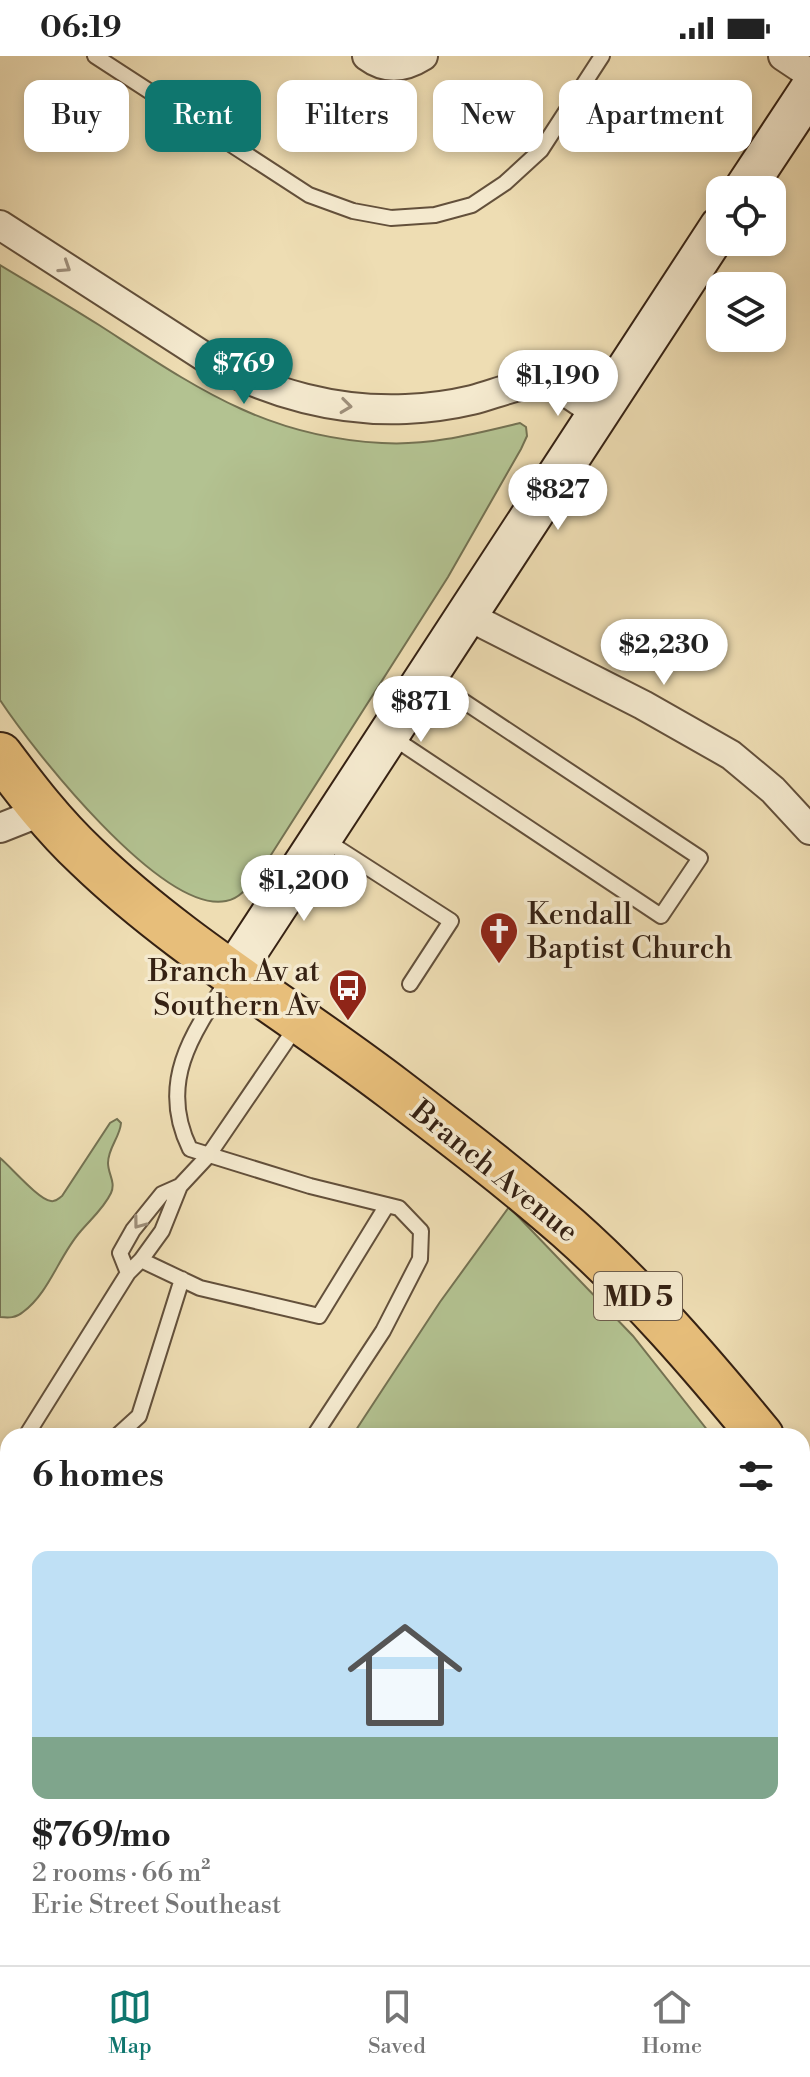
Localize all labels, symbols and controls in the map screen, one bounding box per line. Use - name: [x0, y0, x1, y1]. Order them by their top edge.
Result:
- text: 06:19: [40, 9, 122, 47]
- chip: Buy: [24, 80, 129, 152]
- chip: Rent: [145, 80, 261, 152]
- chip: Filters: [277, 80, 417, 152]
- chip: New: [433, 80, 543, 152]
- chip: Apartment: [559, 80, 752, 152]
- map controls: [706, 176, 786, 352]
- button: locate: [706, 176, 786, 256]
- one-way arrow: [57, 258, 71, 273]
- button: layers: [706, 272, 786, 352]
- pin: $769: [197, 338, 291, 406]
- text: $769: [213, 348, 275, 380]
- pin: $1,190: [493, 350, 623, 418]
- text: $1,190: [516, 360, 600, 392]
- one-way arrow: [339, 397, 352, 414]
- pin: $827: [511, 464, 605, 532]
- text: $827: [526, 474, 590, 506]
- pin: $2,230: [599, 619, 729, 687]
- text: $2,230: [619, 629, 709, 661]
- pin: $871: [374, 676, 468, 744]
- text: $871: [391, 686, 451, 718]
- pin: $1,200: [239, 855, 369, 923]
- text: $1,200: [259, 865, 349, 897]
- place label: Kendall Baptist Church: [526, 896, 732, 968]
- church icon: Kendall Baptist Church: [478, 910, 520, 965]
- place label: Branch Av at Southern Av: [147, 953, 321, 1025]
- bus stop icon: Branch Av at Southern Av: [327, 967, 369, 1022]
- street label: Branch Avenue: [402, 1092, 586, 1251]
- one-way arrow: [134, 1214, 148, 1229]
- road number: MD 5: [594, 1272, 682, 1320]
- icon: filters: [734, 1454, 778, 1498]
- text: 6 homes: [32, 1455, 164, 1497]
- icon: home: [333, 1603, 477, 1747]
- text: $769/mo: [32, 1815, 171, 1857]
- text: 2 rooms · 66 m²: [32, 1857, 210, 1889]
- text: Erie Street Southeast: [32, 1889, 281, 1921]
- tab: Map: [108, 1985, 152, 2060]
- tab: Saved: [368, 1985, 426, 2060]
- tab: Home: [642, 1985, 702, 2060]

